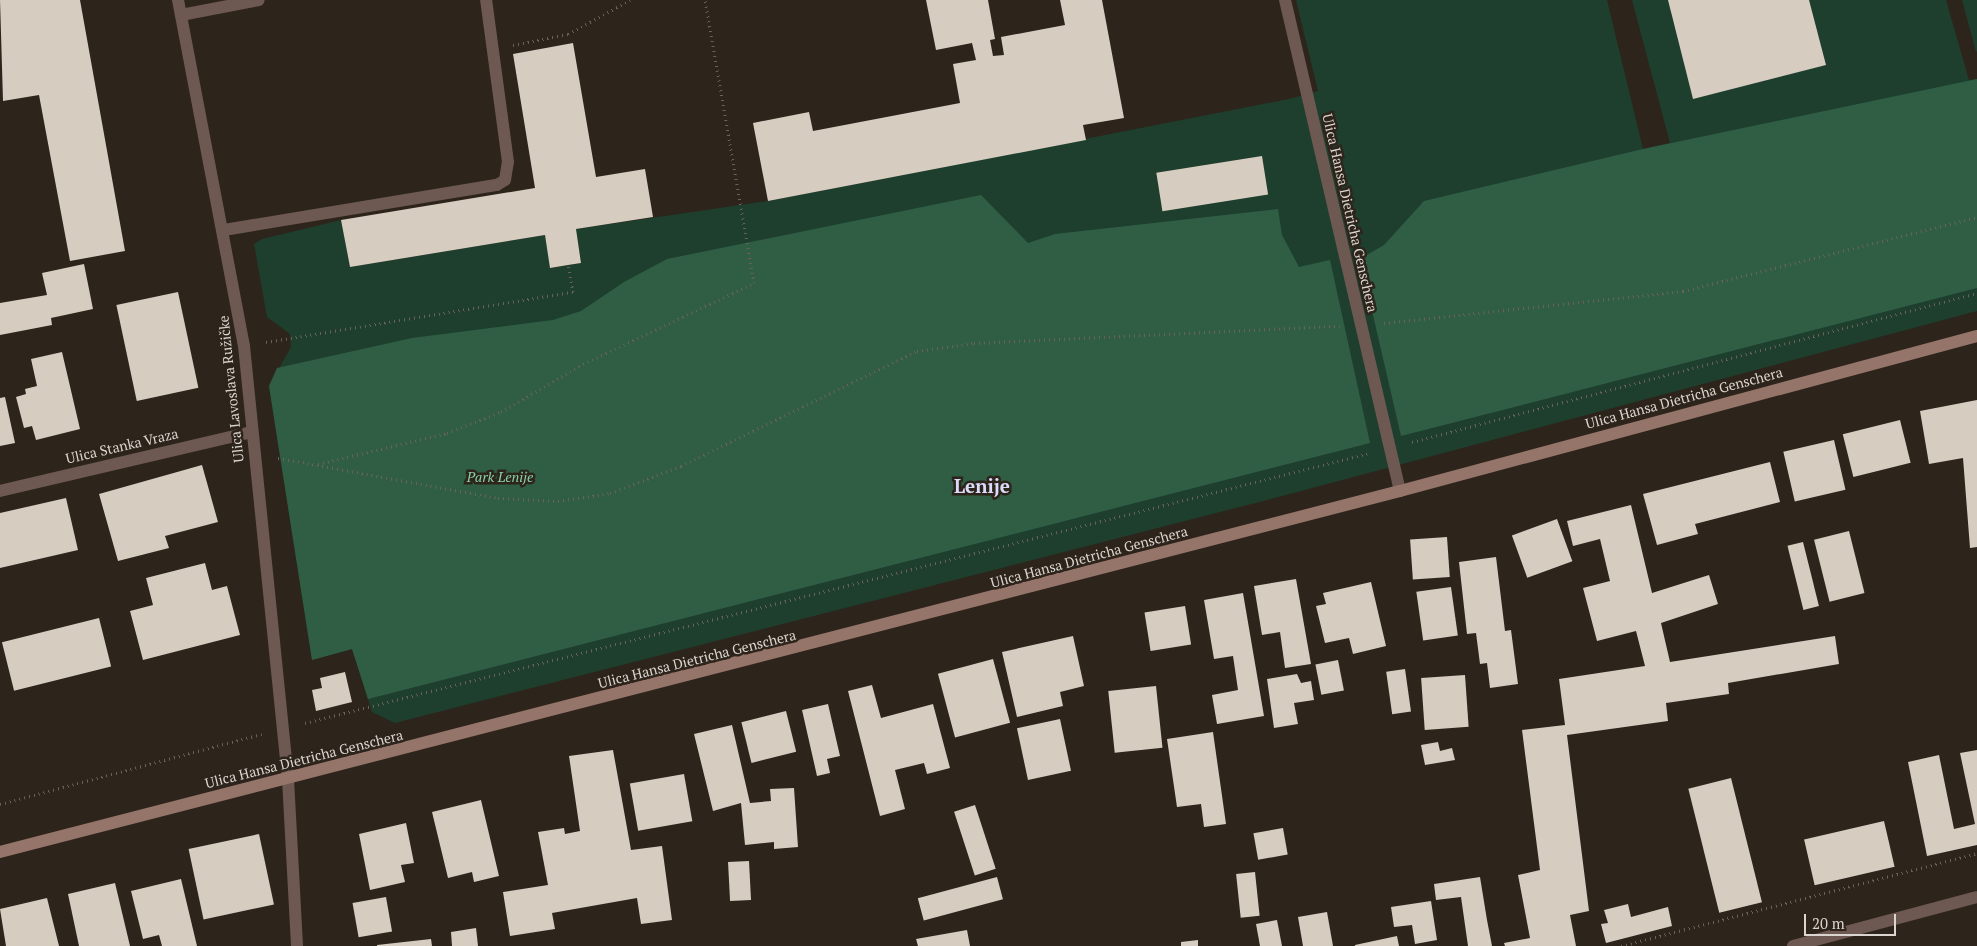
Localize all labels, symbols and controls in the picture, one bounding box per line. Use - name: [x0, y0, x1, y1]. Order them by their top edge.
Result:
- street label: Ulica Hansa Dietricha Genschera: [1319, 112, 1381, 314]
- street label: Ulica Lavoslava Ružičke: [215, 315, 247, 463]
- street label: Ulica Hansa Dietricha Genschera: [1584, 364, 1784, 432]
- street label: Ulica Stanka Vraza: [64, 425, 180, 467]
- park label: Park Lenije: [467, 469, 533, 485]
- district label: Lenije: [954, 475, 1010, 497]
- street label: Ulica Hansa Dietricha Genschera: [989, 523, 1189, 591]
- street label: Ulica Hansa Dietricha Genschera: [596, 626, 798, 692]
- street label: Ulica Hansa Dietricha Genschera: [203, 726, 405, 792]
- scale bar: [1807, 904, 1900, 936]
- text: 20 m: [1812, 913, 1845, 933]

